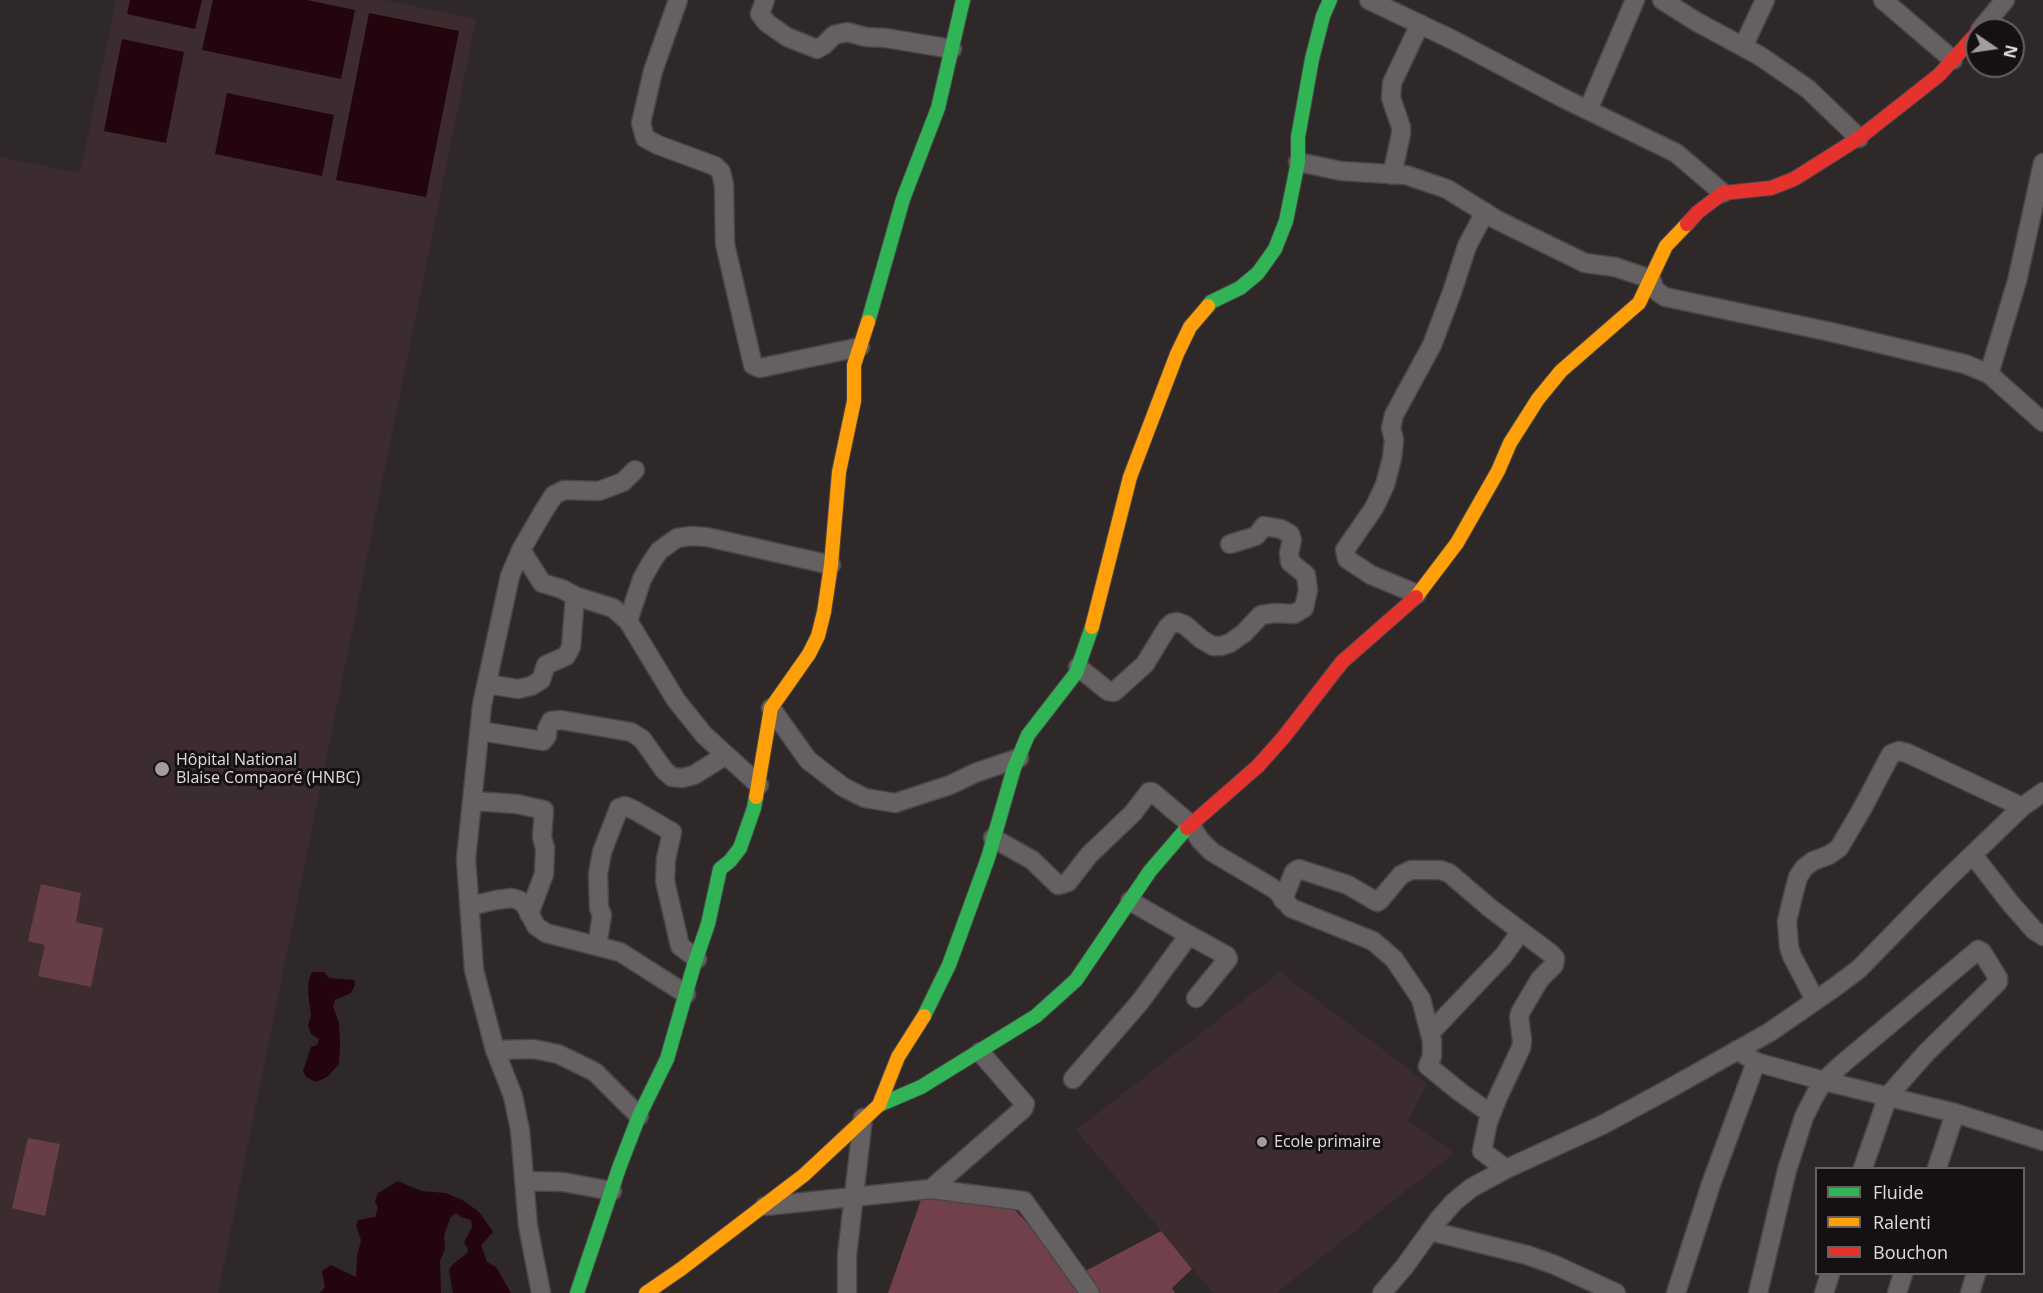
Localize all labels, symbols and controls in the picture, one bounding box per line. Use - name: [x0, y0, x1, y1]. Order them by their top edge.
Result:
- north arrow: [1965, 18, 2025, 78]
- text: N: [1998, 43, 2023, 60]
- place label: Hôpital National Blaise Compaoré (HNBC): [176, 750, 360, 788]
- marker: Hôpital National Blaise Compaoré (HNBC): [153, 760, 171, 778]
- place label: Ecole primaire: [1274, 1132, 1381, 1152]
- marker: Ecole primaire: [1255, 1135, 1269, 1149]
- legend: [1815, 1167, 2025, 1275]
- text: Fluide: [1873, 1180, 1924, 1204]
- text: Ralenti: [1873, 1210, 1931, 1234]
- text: Bouchon: [1873, 1240, 1948, 1264]

